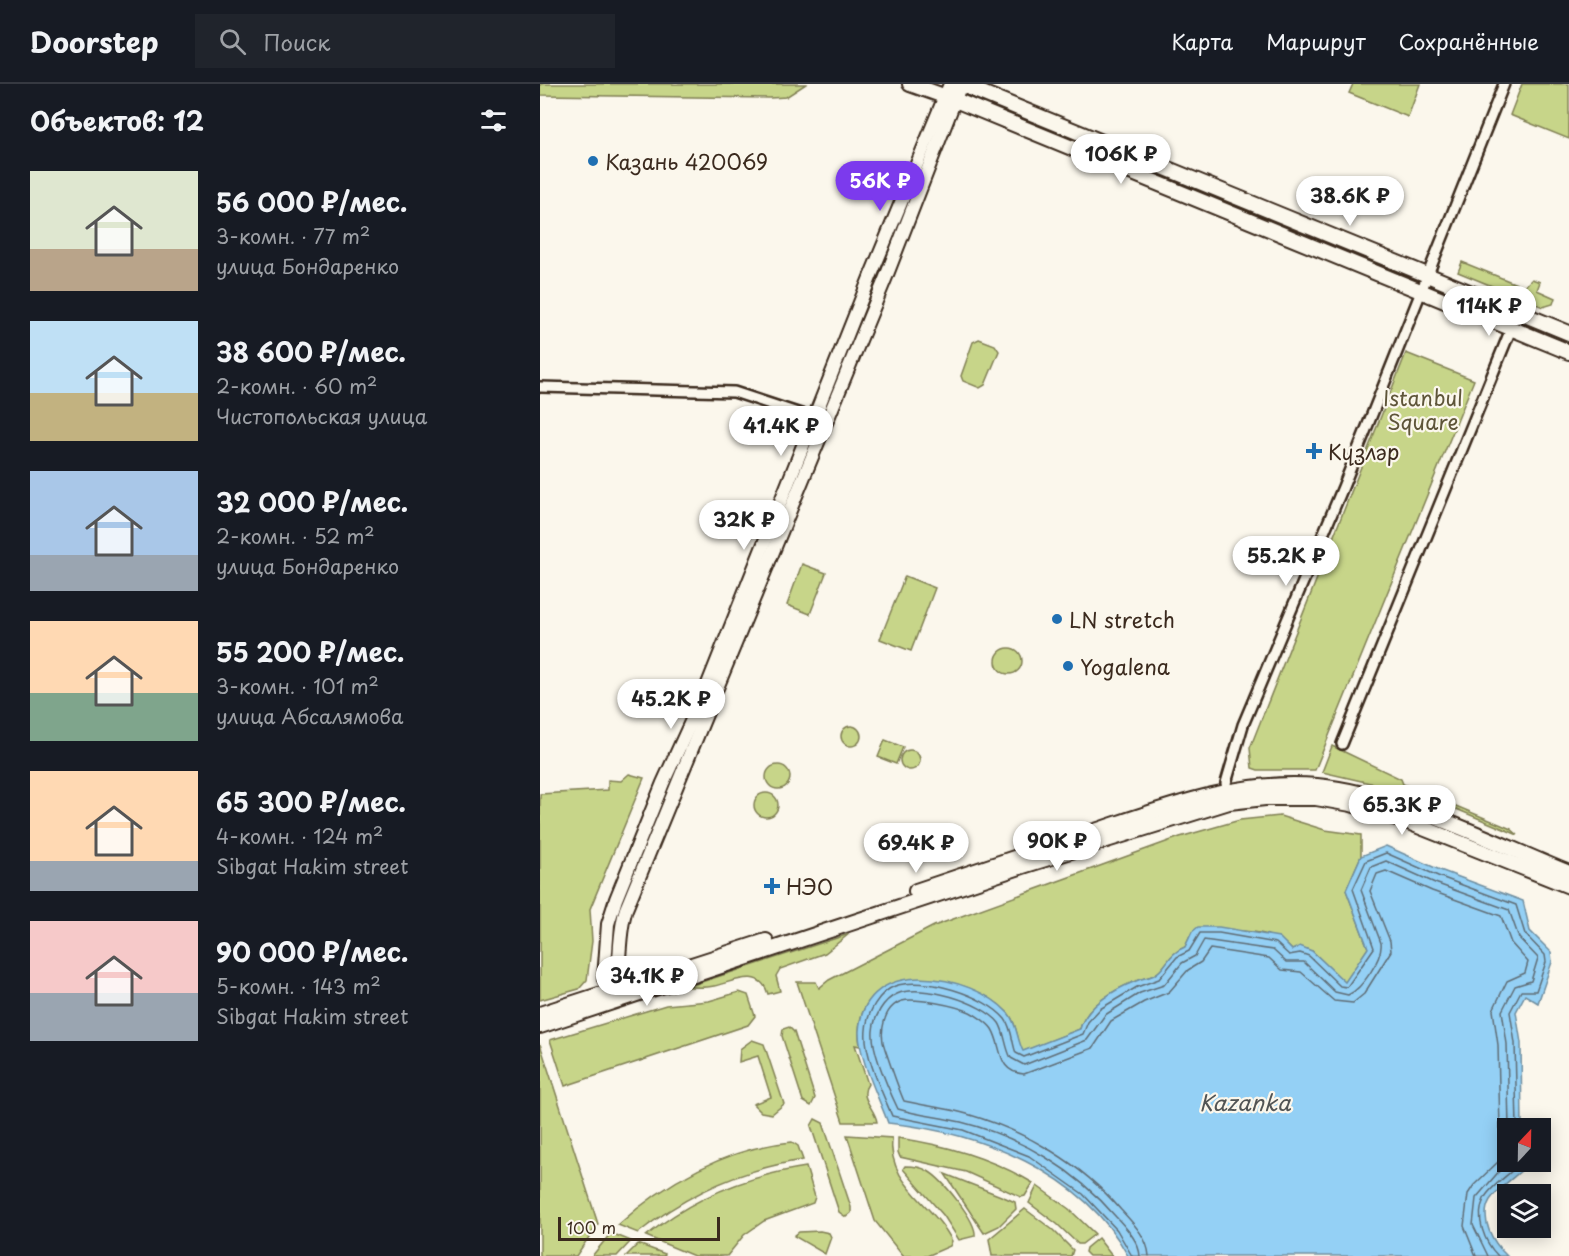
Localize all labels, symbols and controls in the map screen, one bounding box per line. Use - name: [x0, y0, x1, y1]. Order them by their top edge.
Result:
- search box: [195, 14, 615, 68]
- text: Doorstep: [30, 20, 159, 63]
- icon: search: [216, 25, 249, 58]
- text: Поиск: [264, 25, 330, 58]
- text: Карта: [1172, 25, 1233, 57]
- text: Маршрут: [1266, 25, 1366, 57]
- text: Сохранённые: [1399, 25, 1539, 57]
- text: Объектов: 12: [30, 101, 204, 140]
- icon: filters: [477, 104, 510, 137]
- pin: 106K ₽: [1072, 134, 1170, 185]
- text: 106K ₽: [1085, 138, 1157, 168]
- place label: Казань 420069: [605, 145, 768, 177]
- marker: Казань 420069: [586, 154, 600, 168]
- pin: 56K ₽: [838, 161, 922, 212]
- text: 56K ₽: [850, 165, 910, 195]
- pin: 38.6K ₽: [1295, 176, 1405, 227]
- text: 38.6K ₽: [1310, 180, 1390, 210]
- text: 56 000 ₽/мес.: [216, 182, 407, 221]
- icon: home: [78, 195, 150, 267]
- text: 3-комн. · 77 m²: [216, 221, 370, 251]
- text: улица Бондаренко: [216, 251, 399, 281]
- pin: 114K ₽: [1440, 286, 1538, 337]
- text: 114K ₽: [1456, 290, 1522, 320]
- text: 38 600 ₽/мес.: [216, 332, 406, 371]
- icon: home: [78, 345, 150, 417]
- text: 2-комн. · 60 m²: [216, 371, 377, 401]
- park label: Istanbul Square: [1383, 381, 1463, 437]
- text: Чистопольская улица: [216, 401, 427, 431]
- pin: 41.4K ₽: [726, 406, 836, 457]
- text: 41.4K ₽: [743, 410, 819, 440]
- place label: Күзләр: [1328, 435, 1399, 467]
- marker: Күзләр: [1305, 442, 1323, 460]
- text: 32 000 ₽/мес.: [216, 482, 408, 521]
- icon: home: [78, 495, 150, 567]
- pin: 32K ₽: [702, 500, 786, 551]
- text: 32K ₽: [713, 504, 775, 534]
- text: 2-комн. · 52 m²: [216, 521, 375, 551]
- pin: 55.2K ₽: [1231, 536, 1341, 587]
- text: 55.2K ₽: [1247, 540, 1325, 570]
- text: улица Бондаренко: [216, 551, 399, 581]
- place label: LN stretch: [1069, 603, 1175, 635]
- marker: LN stretch: [1050, 612, 1064, 626]
- text: 55 200 ₽/мес.: [216, 632, 404, 671]
- icon: home: [78, 645, 150, 717]
- place label: Yogalena: [1080, 650, 1170, 682]
- marker: Yogalena: [1061, 659, 1075, 673]
- text: 3-комн. · 101 m²: [216, 671, 379, 701]
- pin: 45.2K ₽: [616, 679, 726, 730]
- text: 45.2K ₽: [631, 683, 711, 713]
- text: улица Абсалямова: [216, 701, 404, 731]
- text: 65 300 ₽/мес.: [216, 782, 406, 821]
- pin: 65.3K ₽: [1347, 785, 1457, 836]
- text: 65.3K ₽: [1363, 789, 1441, 819]
- icon: home: [78, 795, 150, 867]
- text: 4-комн. · 124 m²: [216, 821, 383, 851]
- pin: 90K ₽: [1015, 821, 1099, 872]
- pin: 69.4K ₽: [861, 823, 971, 874]
- text: 90K ₽: [1027, 825, 1087, 855]
- text: 69.4K ₽: [878, 827, 954, 857]
- text: Sibgat Hakim street: [216, 851, 408, 881]
- place label: НЭО: [786, 870, 833, 902]
- marker: НЭО: [763, 877, 781, 895]
- text: 90 000 ₽/мес.: [216, 932, 408, 971]
- icon: home: [78, 945, 150, 1017]
- pin: 34.1K ₽: [592, 956, 702, 1007]
- text: 34.1K ₽: [610, 960, 684, 990]
- text: 5-комн. · 143 m²: [216, 971, 381, 1001]
- text: Sibgat Hakim street: [216, 1001, 408, 1031]
- water label: Kazanka: [1199, 1085, 1292, 1118]
- north arrow: [1497, 1118, 1551, 1172]
- map controls: [1497, 1118, 1551, 1238]
- button: layers: [1497, 1184, 1551, 1238]
- scale bar: [558, 1214, 720, 1242]
- text: 100 m: [567, 1215, 616, 1239]

